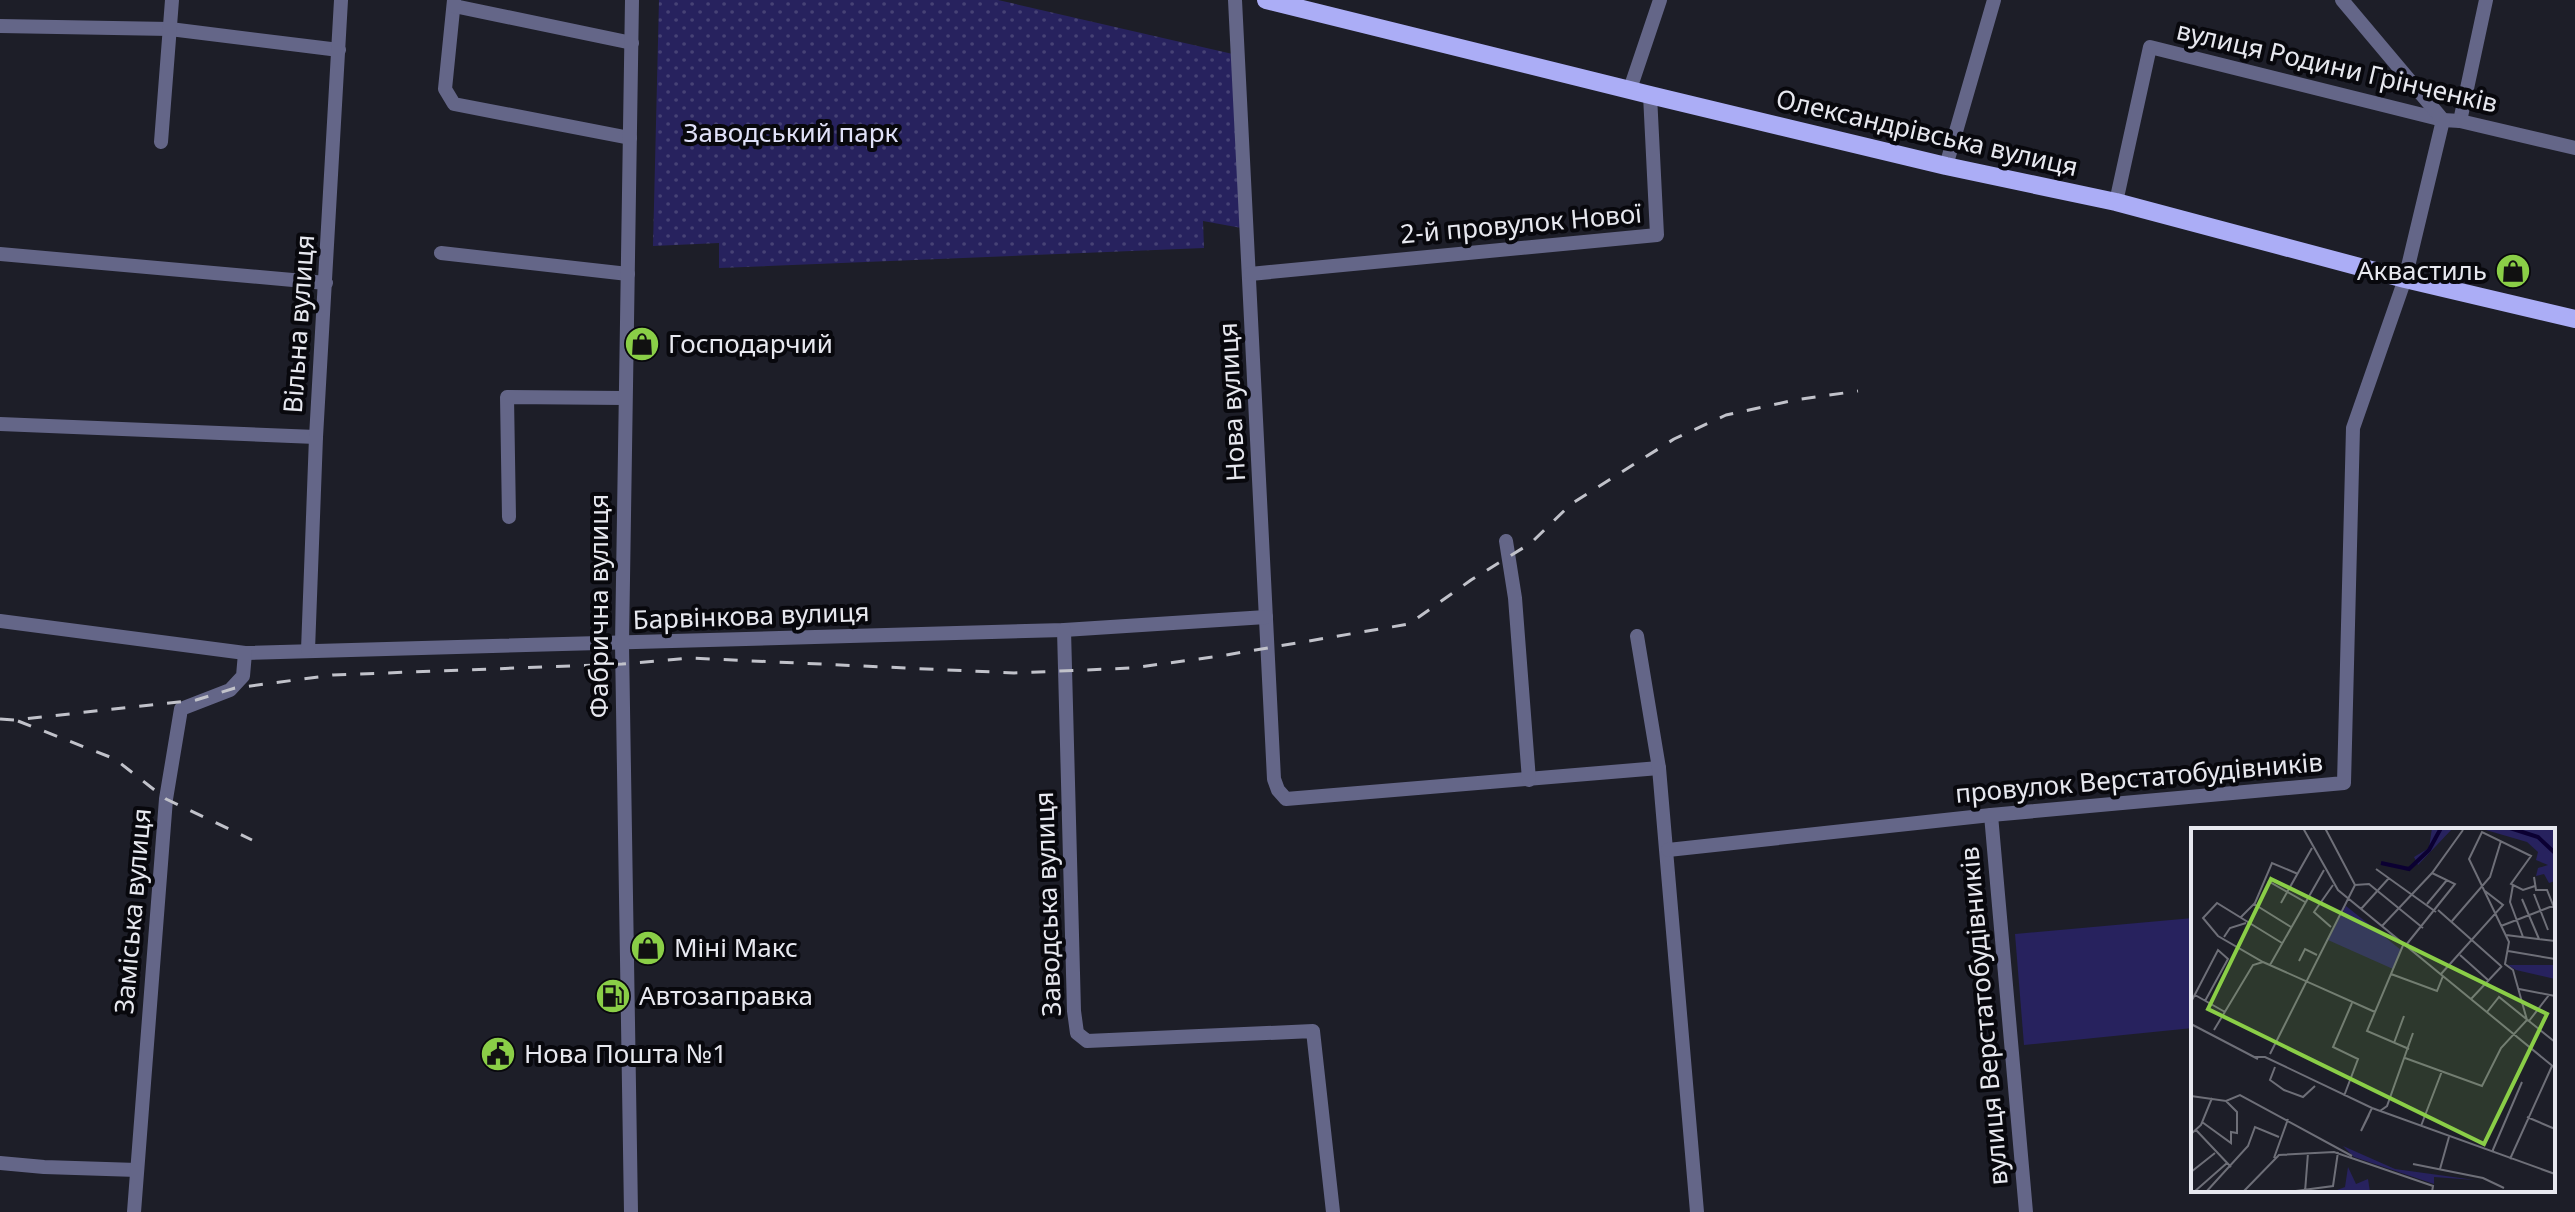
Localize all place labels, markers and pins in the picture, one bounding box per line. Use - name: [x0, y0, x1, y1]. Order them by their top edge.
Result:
- place label: Аквастиль: [2357, 252, 2487, 288]
- shop icon: Аквастиль: [2494, 252, 2532, 290]
- shop icon: Господарчий: [623, 325, 661, 363]
- place label: Господарчий: [668, 325, 833, 361]
- shop icon: Міні Макс: [629, 929, 667, 967]
- place label: Міні Макс: [674, 929, 798, 965]
- fuel station icon: Автозаправка: [594, 977, 632, 1015]
- place label: Автозаправка: [639, 977, 813, 1013]
- public building icon: Нова Пошта №1: [479, 1035, 517, 1073]
- place label: Нова Пошта №1: [524, 1035, 727, 1071]

